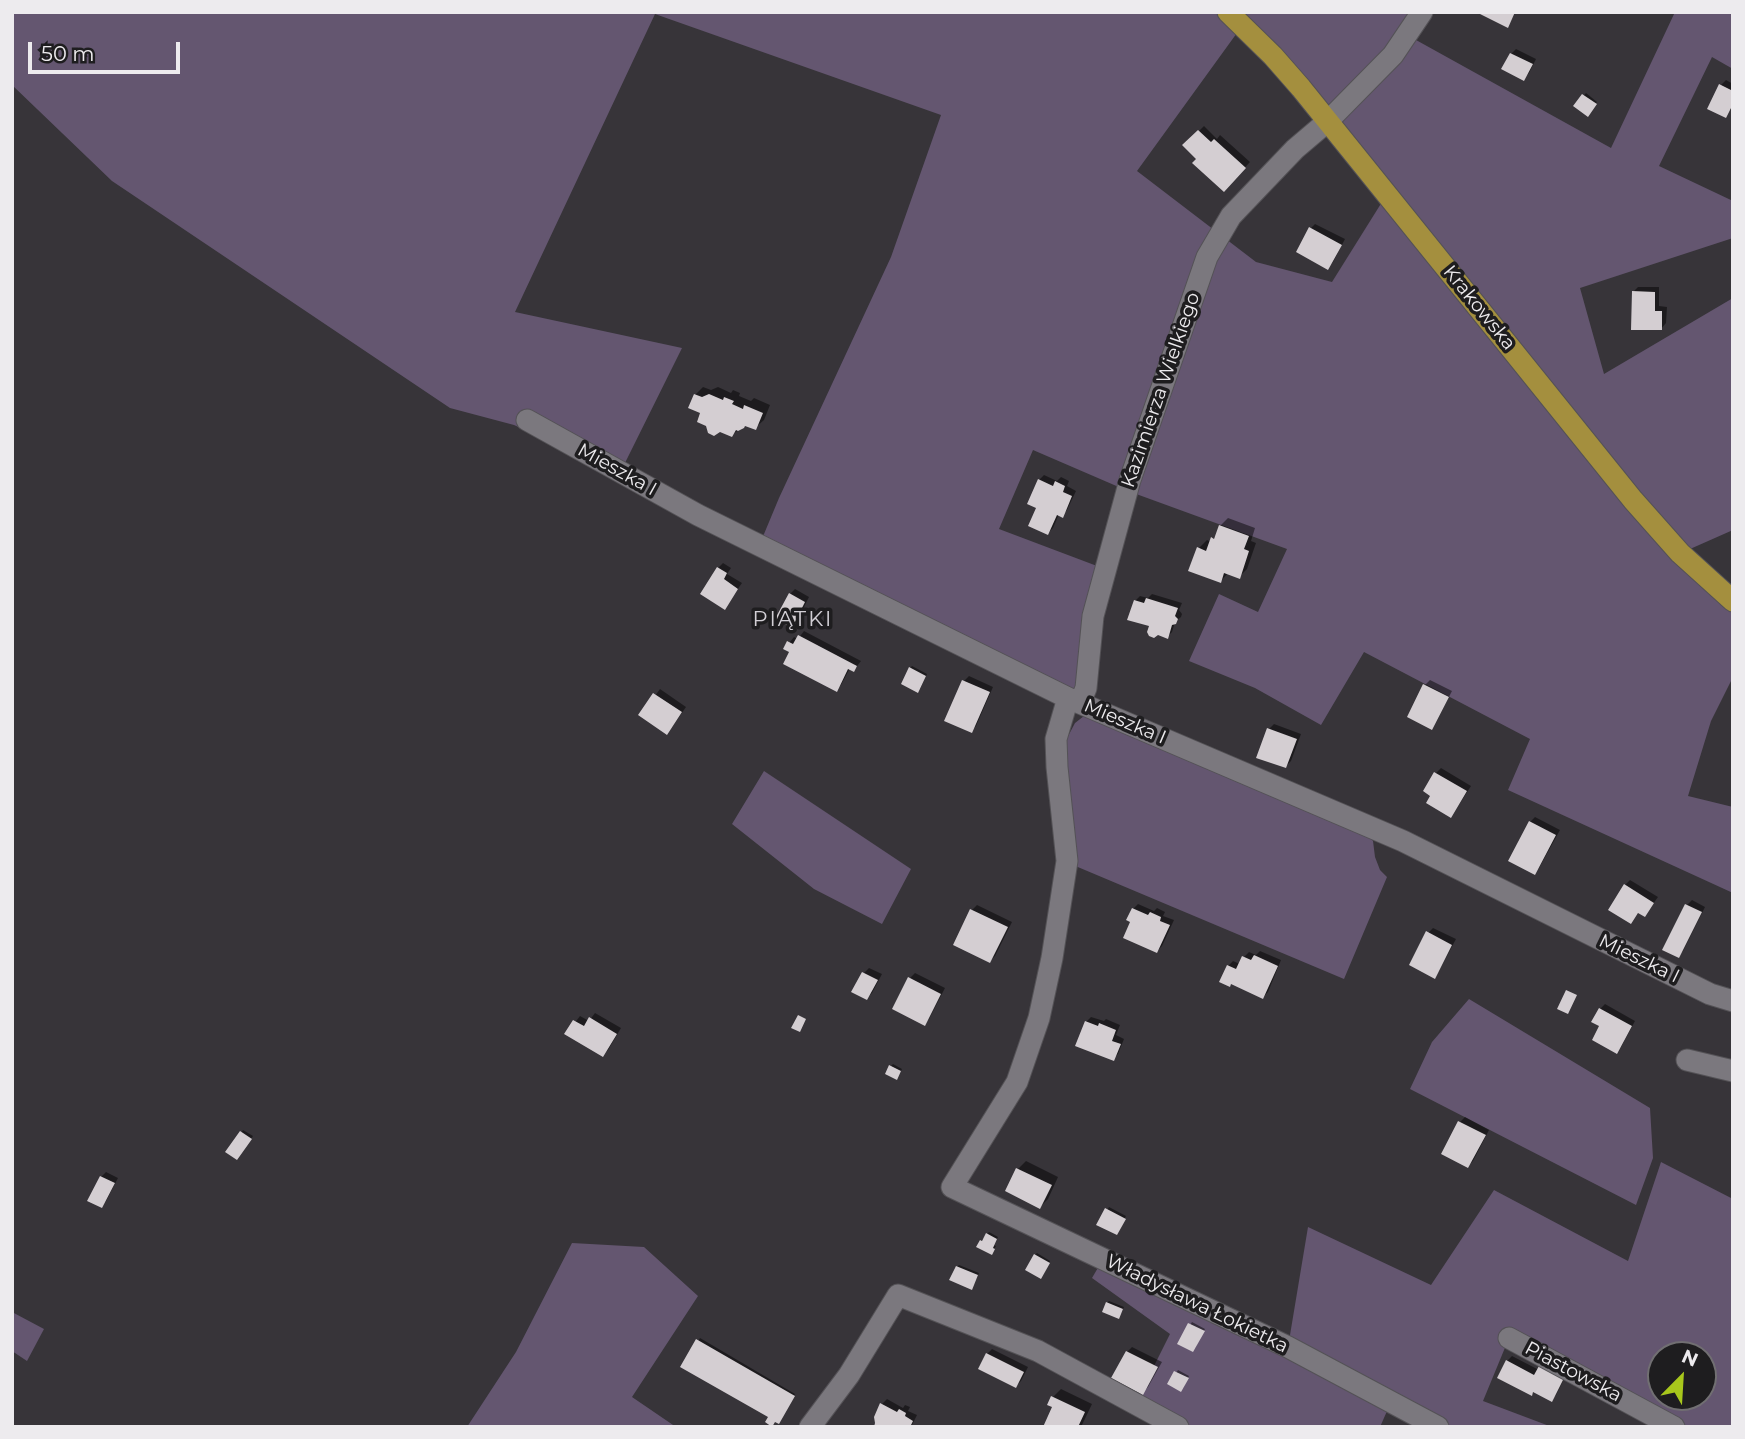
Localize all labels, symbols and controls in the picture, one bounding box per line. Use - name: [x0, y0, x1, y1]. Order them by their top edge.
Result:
- scale bar: [32, 28, 184, 72]
- text: 50 m: [41, 41, 95, 66]
- street label: Krakowska: [1438, 261, 1520, 355]
- street label: Kazimierza Wielkiego: [1117, 289, 1205, 491]
- street label: Mieszka I: [574, 439, 660, 501]
- district label: PIĄTKI: [753, 607, 833, 633]
- street label: Mieszka I: [1081, 695, 1169, 749]
- street label: Mieszka I: [1595, 930, 1683, 988]
- street label: Władysława Łokietka: [1102, 1250, 1292, 1358]
- street label: Piastowska: [1521, 1337, 1625, 1407]
- north arrow: [1647, 1341, 1717, 1411]
- text: N: [1678, 1345, 1702, 1372]

